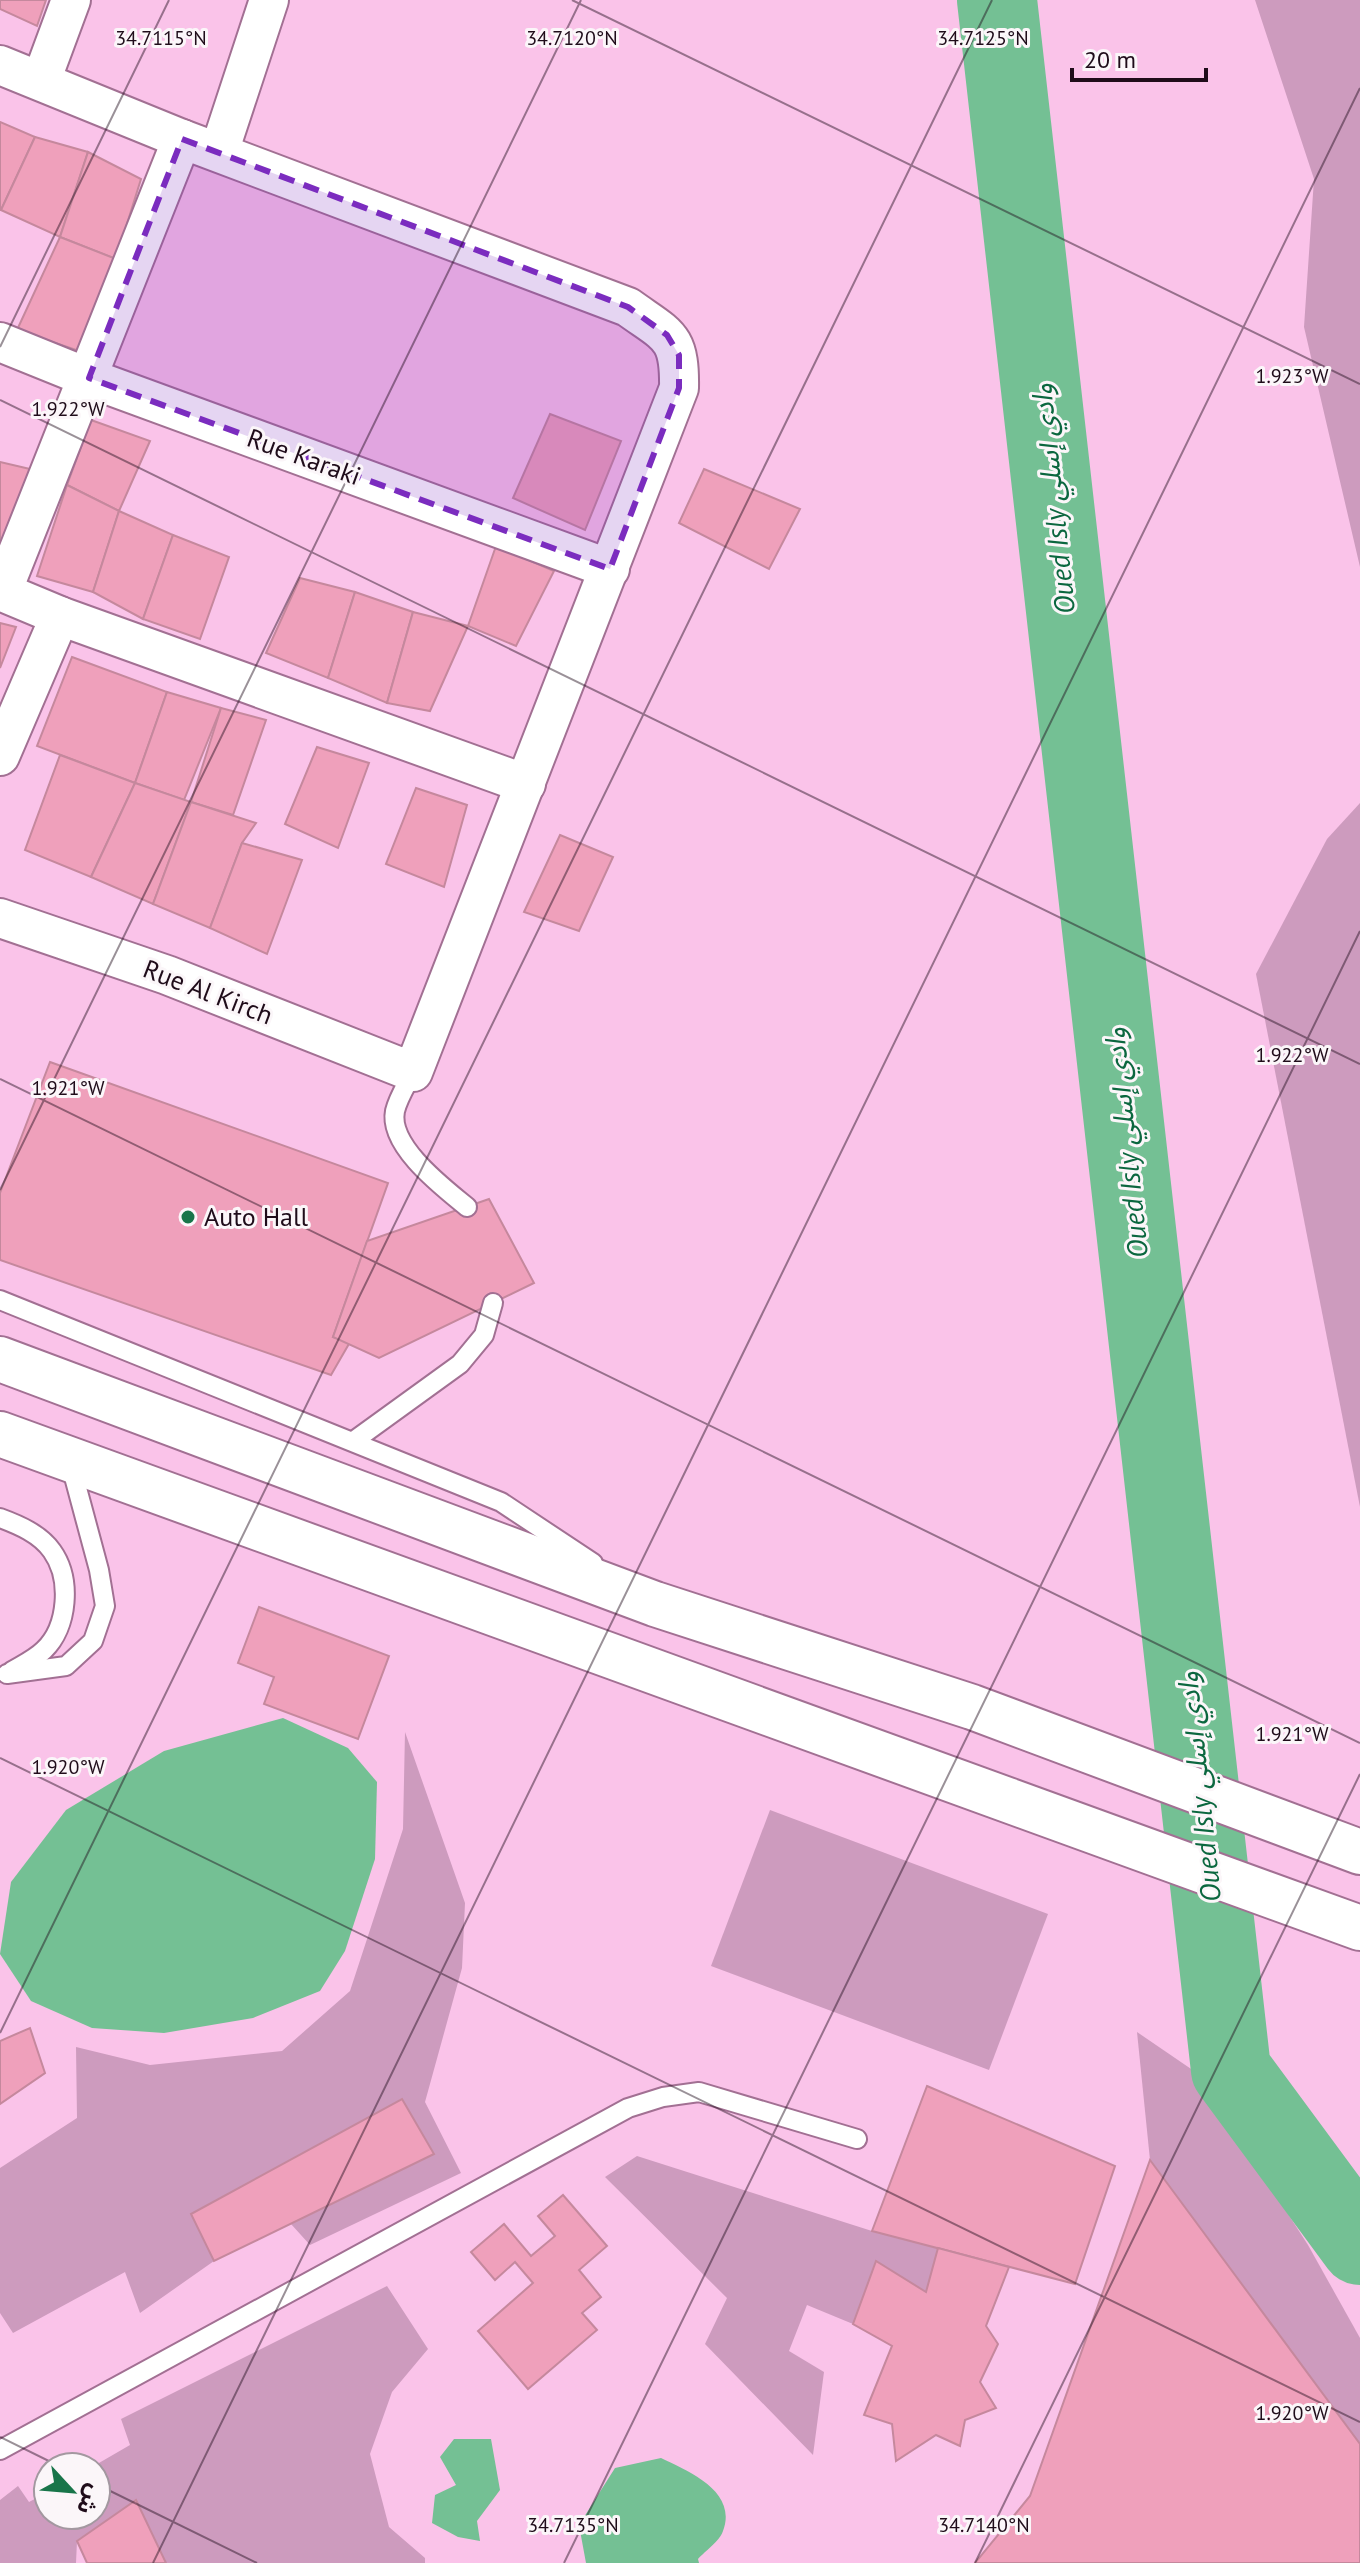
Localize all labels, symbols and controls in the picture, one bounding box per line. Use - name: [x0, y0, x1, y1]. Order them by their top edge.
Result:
- text: 34.7115°N: [115, 25, 207, 51]
- text: 34.7120°N: [526, 25, 618, 51]
- text: 34.7125°N: [937, 25, 1029, 51]
- scale bar: [1072, 32, 1206, 82]
- text: 20 m: [1084, 44, 1136, 75]
- text: 1.923°W: [1256, 363, 1329, 389]
- water label: Oued Isly وادي إسلي: [1022, 381, 1087, 616]
- text: 1.922°W: [32, 396, 105, 422]
- street label: Rue Karaki: [243, 421, 366, 492]
- street label: Rue Al Kirch: [139, 952, 278, 1031]
- water label: Oued Isly وادي إسلي: [1095, 1025, 1160, 1260]
- text: 1.922°W: [1256, 1042, 1329, 1068]
- text: 1.921°W: [32, 1075, 105, 1101]
- place label: Auto Hall: [204, 1200, 309, 1233]
- marker: Auto Hall: [179, 1208, 197, 1226]
- water label: Oued Isly وادي إسلي: [1168, 1669, 1233, 1904]
- text: 1.921°W: [1256, 1721, 1329, 1747]
- text: 1.920°W: [32, 1754, 105, 1780]
- text: 1.920°W: [1256, 2400, 1329, 2426]
- north arrow: [32, 2451, 112, 2531]
- text: ش: [71, 2480, 109, 2519]
- text: 34.7135°N: [527, 2512, 619, 2538]
- text: 34.7140°N: [938, 2512, 1030, 2538]

